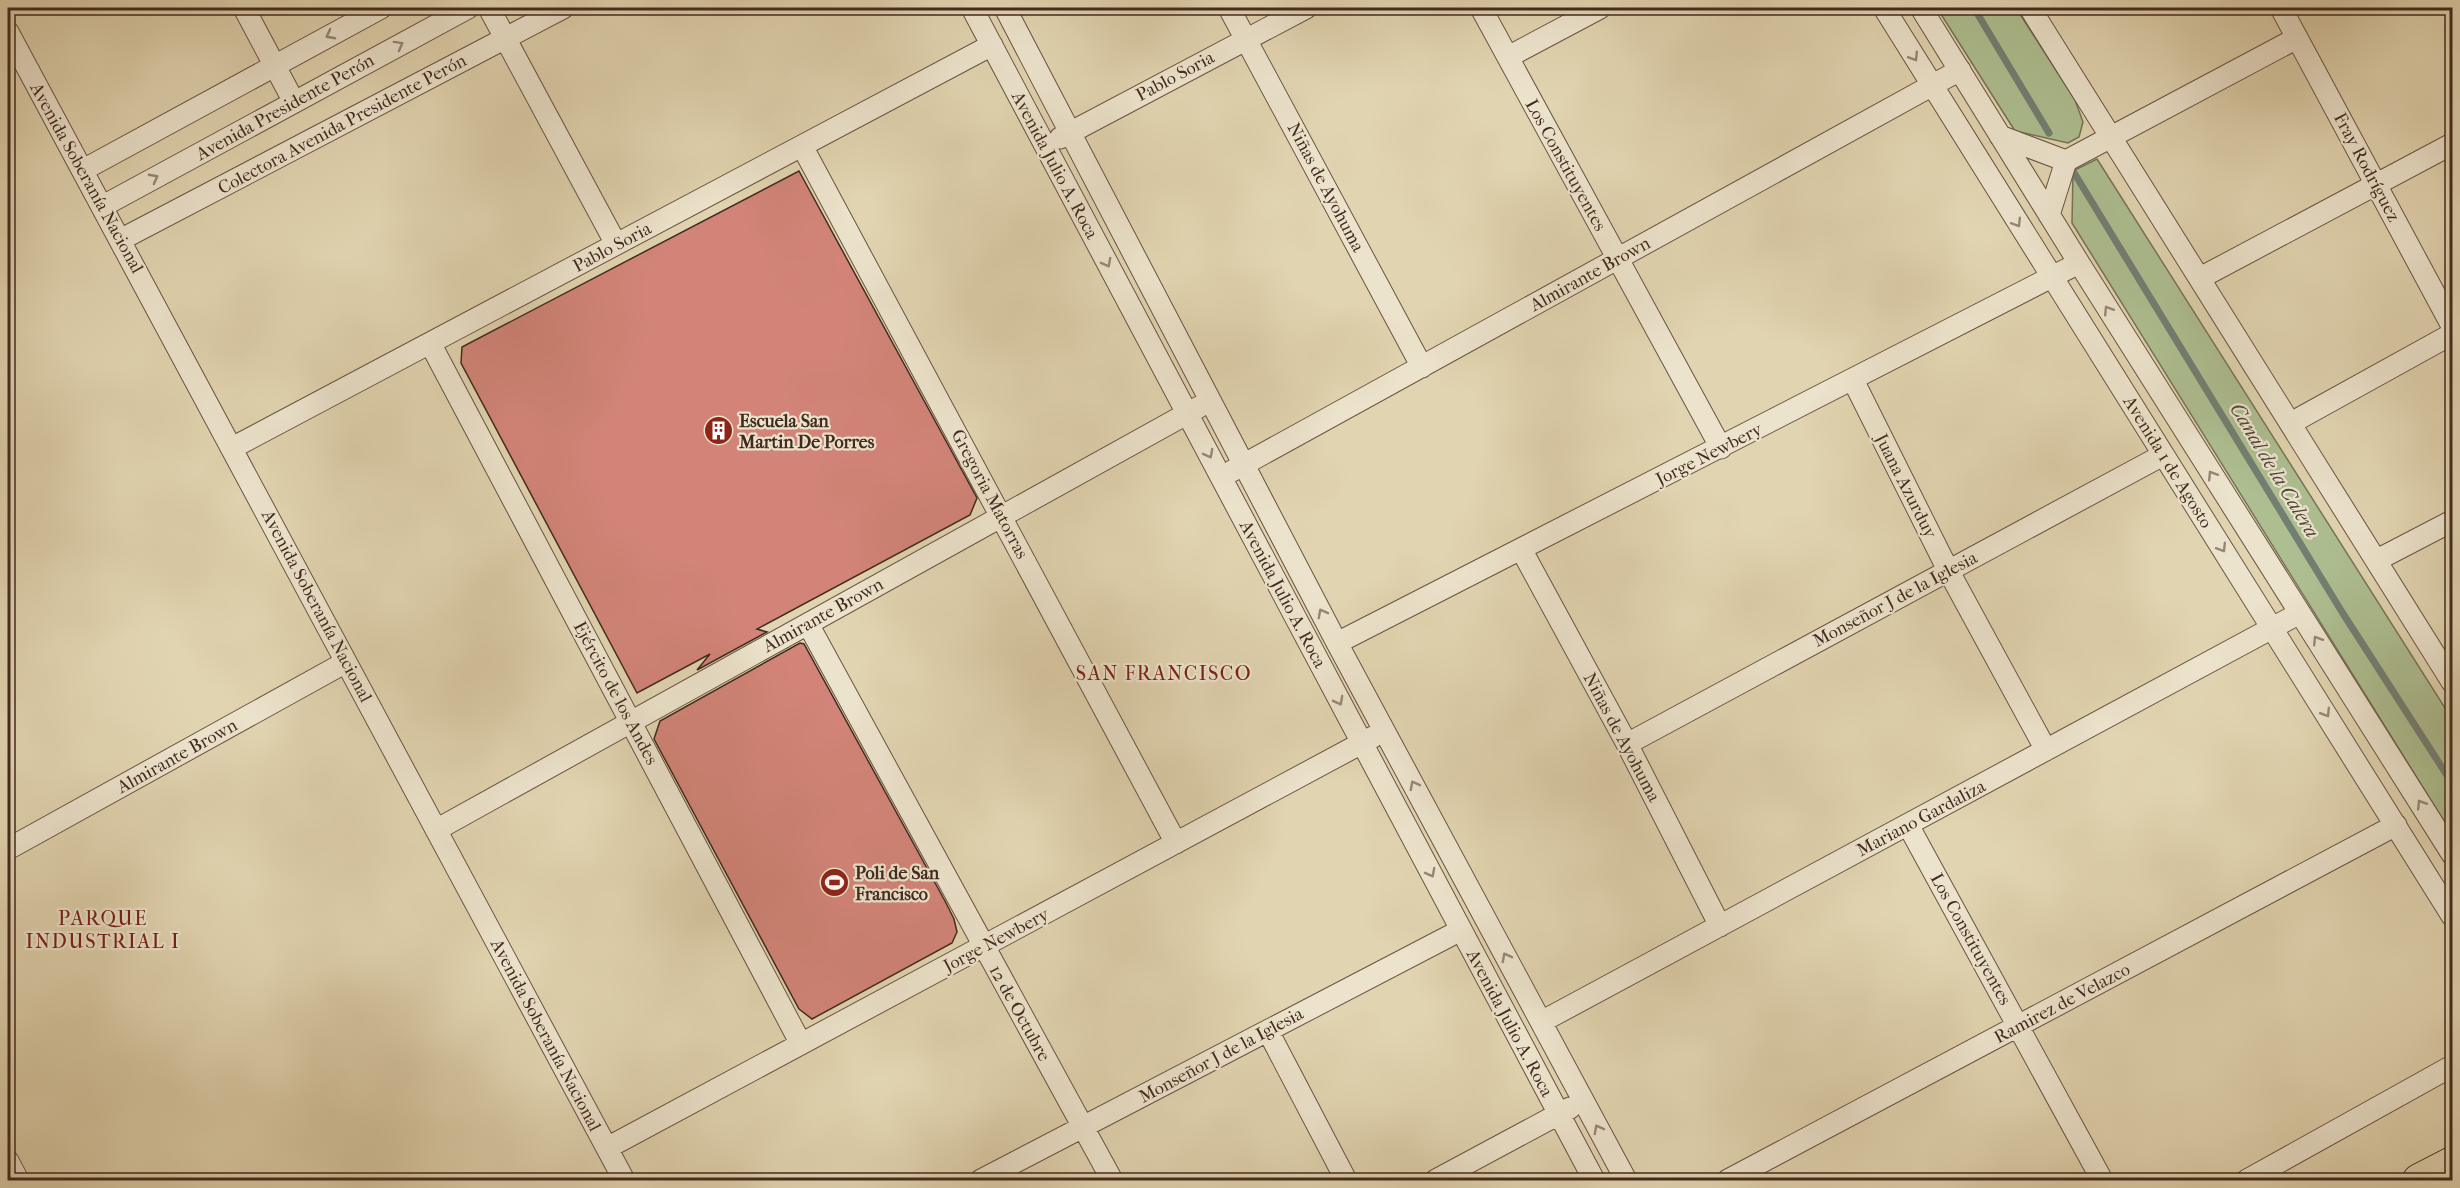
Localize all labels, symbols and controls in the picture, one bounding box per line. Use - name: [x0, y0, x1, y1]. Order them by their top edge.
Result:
- one-way arrow: [326, 28, 336, 39]
- one-way arrow: [393, 41, 403, 52]
- street label: Pablo Soria: [1132, 47, 1219, 106]
- street label: Avenida Presidente Perón: [192, 49, 378, 166]
- street label: Colectora Avenida Presidente Perón: [214, 50, 470, 199]
- one-way arrow: [1907, 51, 1919, 61]
- street label: Avenida Soberanía Nacional: [25, 78, 148, 277]
- street label: Avenida Julio A. Roca: [1006, 87, 1103, 243]
- street label: Los Constituyentes: [1521, 96, 1611, 235]
- street label: Fray Rodríguez: [2329, 109, 2404, 225]
- street label: Niñas de Ayohuma: [1283, 119, 1369, 256]
- one-way arrow: [148, 174, 158, 185]
- one-way arrow: [2010, 217, 2022, 227]
- street label: Pablo Soria: [569, 218, 656, 277]
- street label: Almirante Brown: [1526, 232, 1655, 317]
- one-way arrow: [1100, 257, 1111, 268]
- one-way arrow: [2104, 306, 2116, 316]
- street label: Avenida 1 de Agosto: [2118, 391, 2217, 532]
- water label: Canal de la Calera: [2225, 399, 2324, 542]
- place label: Escuela San Martin De Porres: [738, 411, 875, 453]
- building icon: Escuela San Martin De Porres: [702, 415, 734, 447]
- street label: Jorge Newbery: [1651, 418, 1767, 491]
- street label: Gregoria Matorras: [947, 426, 1033, 563]
- street label: Juana Azurduy: [1869, 429, 1941, 543]
- one-way arrow: [1201, 448, 1213, 459]
- one-way arrow: [2208, 471, 2220, 481]
- street label: Avenida Soberanía Nacional: [256, 506, 376, 706]
- street label: Avenida Julio A. Roca: [1234, 516, 1331, 672]
- one-way arrow: [2214, 542, 2226, 552]
- street label: Monseñor J de la Iglesia: [1809, 547, 1982, 652]
- street label: Almirante Brown: [759, 573, 888, 658]
- one-way arrow: [1318, 609, 1329, 620]
- street label: Ejército de los Andes: [569, 618, 662, 769]
- one-way arrow: [2312, 636, 2324, 646]
- district label: SAN FRANCISCO: [1076, 662, 1252, 685]
- street label: Niñas de Ayohuma: [1579, 669, 1665, 806]
- one-way arrow: [1332, 694, 1343, 705]
- one-way arrow: [2318, 707, 2330, 717]
- street label: Almirante Brown: [113, 714, 242, 799]
- street label: Mariano Gardaliza: [1853, 775, 1990, 861]
- one-way arrow: [1410, 781, 1421, 792]
- one-way arrow: [2418, 800, 2429, 811]
- place label: Poli de San Francisco: [854, 863, 940, 905]
- sports icon: Poli de San Francisco: [818, 867, 850, 899]
- one-way arrow: [1423, 867, 1435, 878]
- street label: Los Constituyentes: [1926, 870, 2016, 1009]
- street label: Jorge Newbery: [938, 903, 1054, 978]
- district label: PARQUE INDUSTRIAL I: [26, 907, 180, 953]
- street label: Avenida Soberanía Nacional: [485, 935, 605, 1135]
- street label: Avenida Julio A. Roca: [1461, 945, 1558, 1101]
- one-way arrow: [1502, 953, 1513, 963]
- street label: Ramirez de Velazco: [1991, 959, 2134, 1048]
- street label: 12 de Octubre: [985, 962, 1055, 1065]
- street label: Monseñor J de la Iglesia: [1135, 1003, 1308, 1108]
- one-way arrow: [1594, 1125, 1605, 1135]

